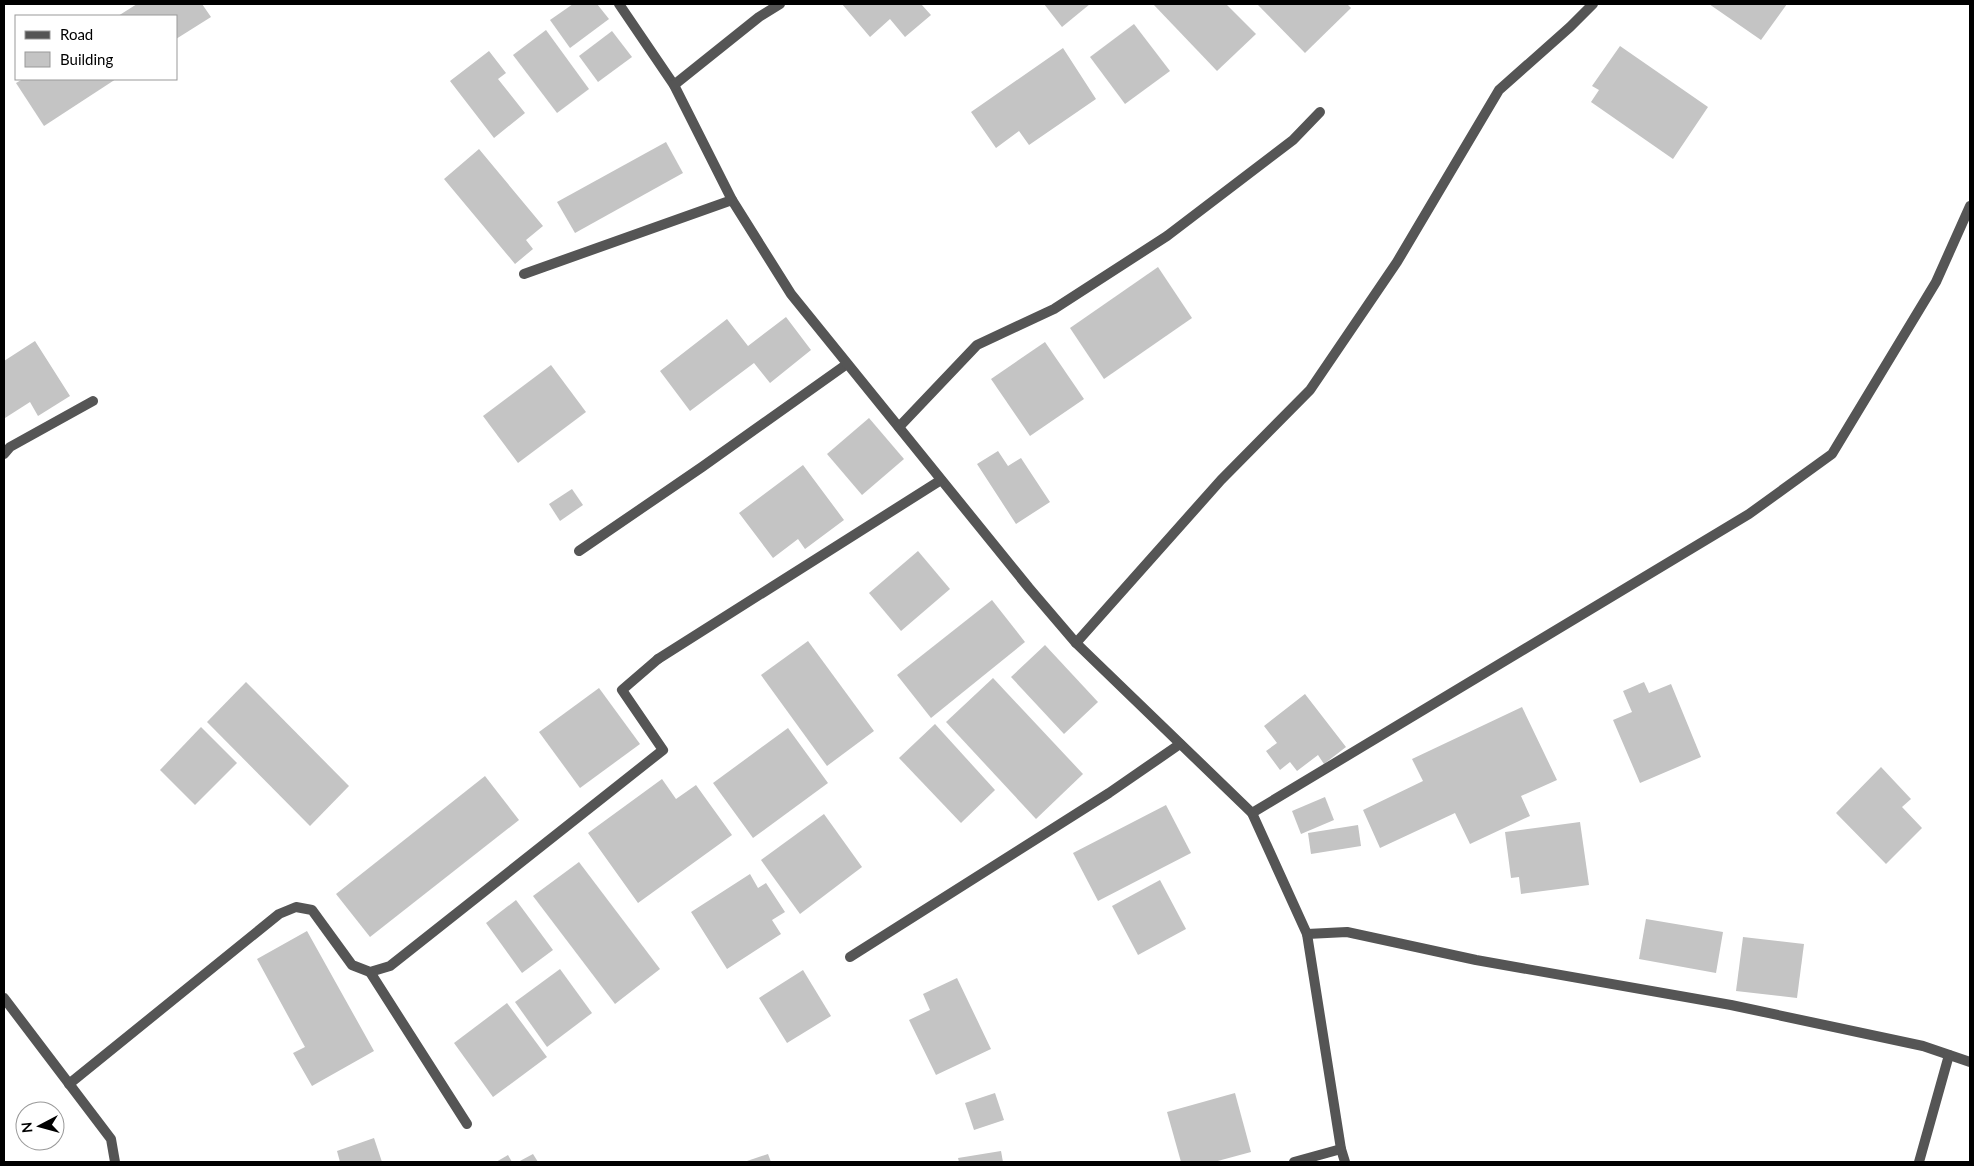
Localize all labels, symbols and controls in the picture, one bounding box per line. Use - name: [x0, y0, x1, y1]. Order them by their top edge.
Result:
- legend: [15, 15, 178, 80]
- text: Road: [60, 25, 93, 43]
- text: Building: [60, 50, 113, 68]
- north arrow: [15, 1101, 65, 1151]
- text: N: [18, 1121, 36, 1134]

